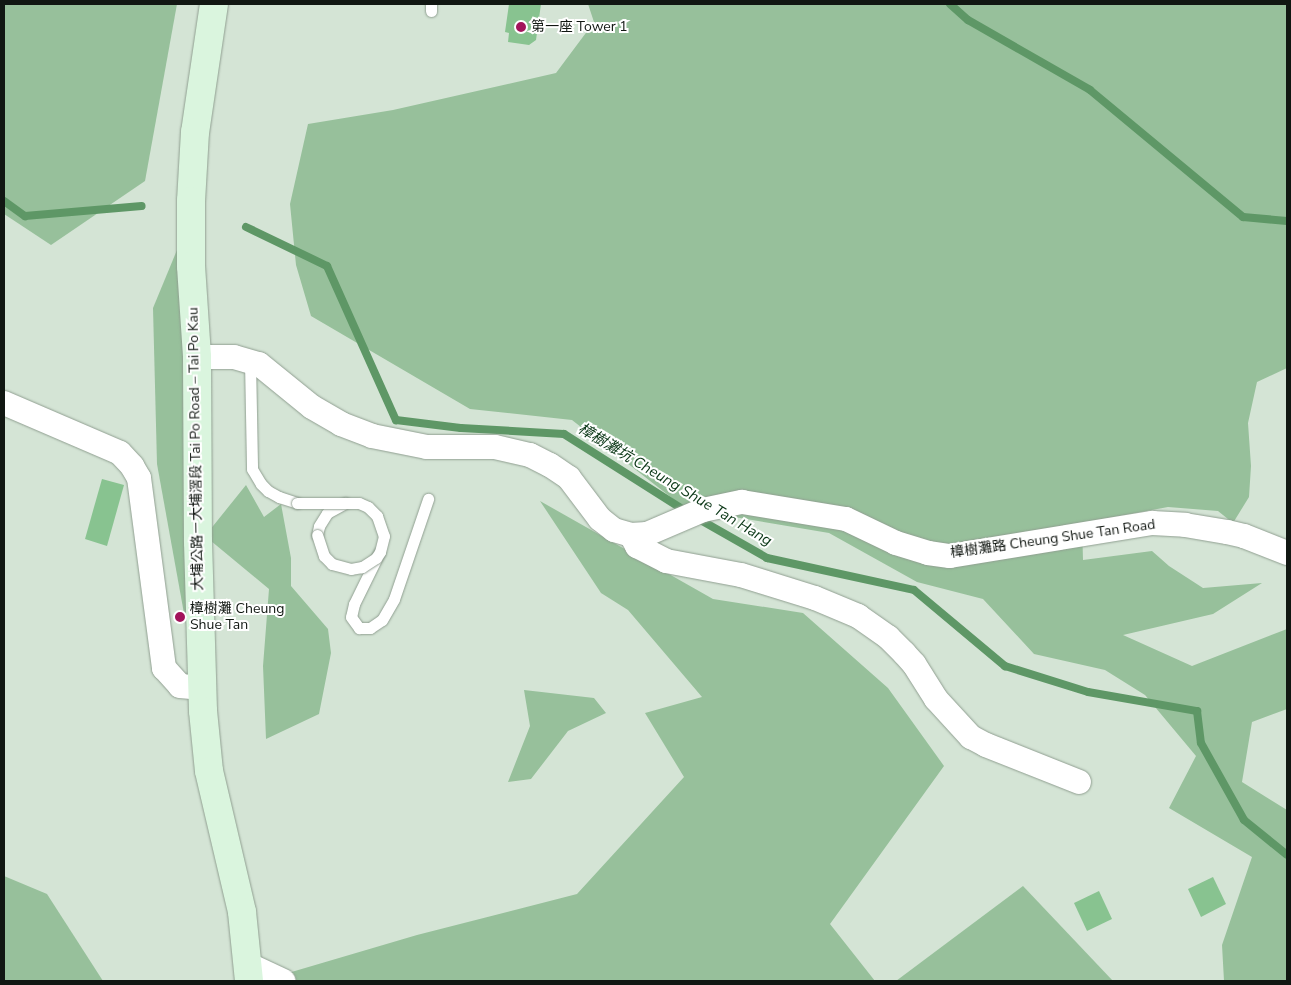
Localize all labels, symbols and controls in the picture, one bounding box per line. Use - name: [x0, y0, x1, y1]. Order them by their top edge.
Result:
- place label: 第一座 Tower 1: [531, 19, 628, 35]
- marker: 第一座 Tower 1: [515, 21, 527, 33]
- street label: 大埔公路－大埔滘段 Tai Po Road – Tai Po Kau: [185, 307, 207, 591]
- water label: 樟樹灘坑 Cheung Shue Tan Hang: [575, 420, 775, 550]
- street label: 樟樹灘路 Cheung Shue Tan Road: [950, 516, 1156, 562]
- place label: 樟樹灘 Cheung Shue Tan: [190, 601, 284, 634]
- marker: 樟樹灘 Cheung Shue Tan: [174, 611, 186, 623]

